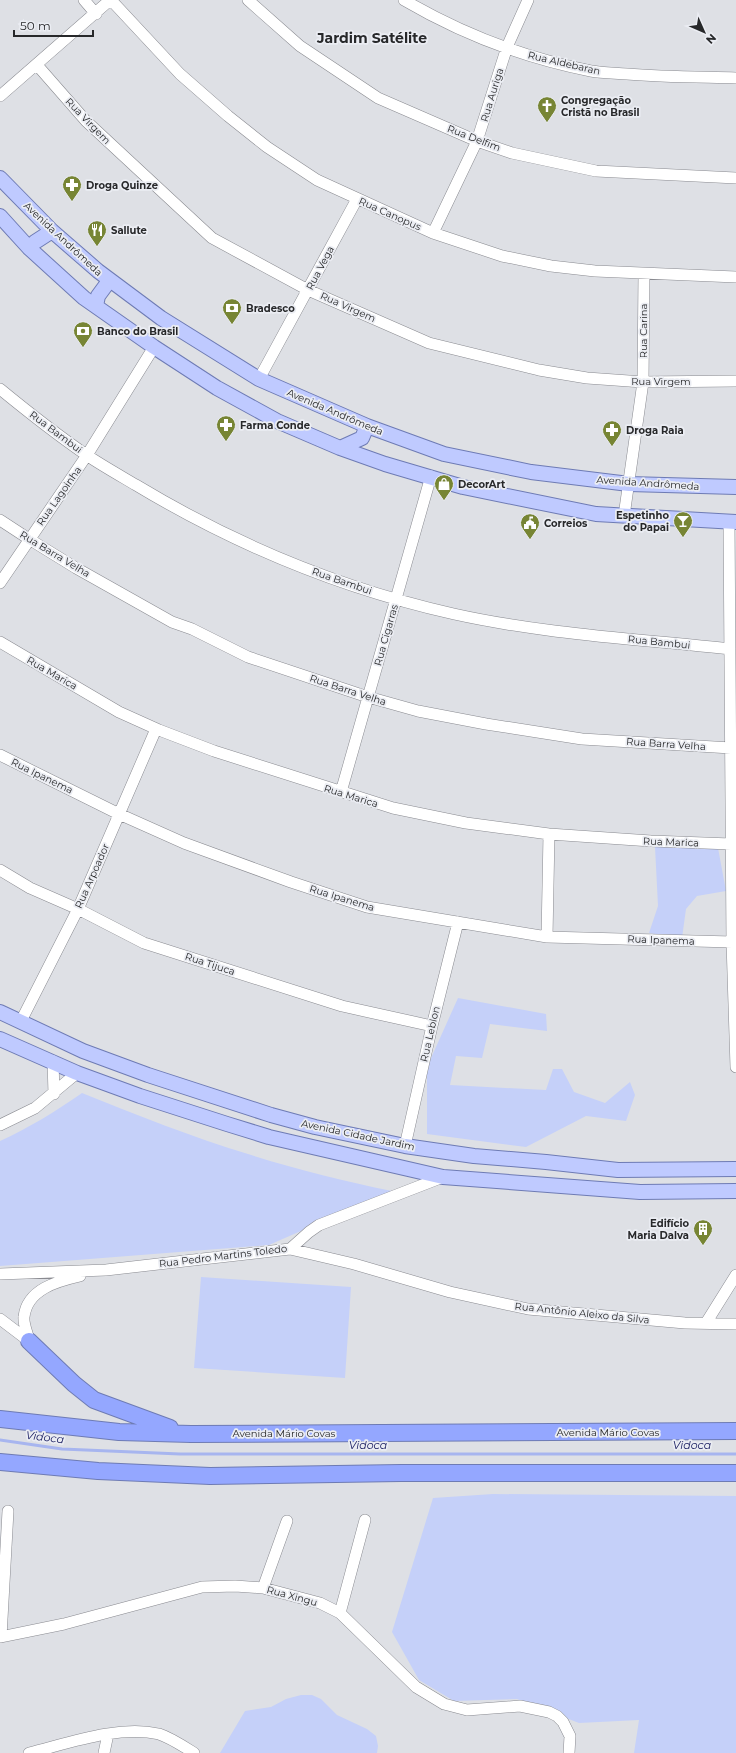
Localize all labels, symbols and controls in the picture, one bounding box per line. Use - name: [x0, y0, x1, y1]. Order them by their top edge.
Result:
- scale bar: [14, 12, 93, 38]
- north arrow: [684, 12, 724, 52]
- text: 50 m: [20, 18, 51, 33]
- district label: Jardim Satélite: [316, 29, 427, 47]
- text: N: [703, 31, 719, 47]
- street label: Rua Aldebaran: [526, 48, 602, 78]
- street label: Rua Auriga: [478, 66, 506, 124]
- place label: Congregação Cristã no Brasil: [561, 94, 639, 119]
- street label: Rua Virgem: [63, 95, 113, 147]
- church icon: Congregação Cristã no Brasil: [536, 95, 558, 123]
- street label: Rua Delfim: [445, 122, 503, 154]
- pharmacy icon: Droga Quinze: [61, 174, 83, 202]
- place label: Droga Quinze: [86, 179, 158, 192]
- street label: Rua Canopus: [357, 194, 423, 234]
- street label: Avenida Andrômeda: [21, 199, 105, 279]
- restaurant icon: Sallute: [86, 219, 108, 247]
- place label: Sallute: [111, 224, 147, 237]
- street label: Rua Vega: [303, 244, 337, 292]
- street label: Rua Virgem: [318, 289, 378, 325]
- bank icon: Bradesco: [221, 297, 243, 325]
- place label: Bradesco: [246, 302, 295, 315]
- street label: Rua Carina: [637, 304, 650, 358]
- bank icon: Banco do Brasil: [72, 320, 94, 348]
- place label: Banco do Brasil: [97, 325, 178, 338]
- street label: Rua Virgem: [631, 375, 691, 388]
- street label: Avenida Andrômeda: [285, 386, 385, 438]
- street label: Rua Bambui: [27, 408, 85, 456]
- pharmacy icon: Farma Conde: [215, 414, 237, 442]
- place label: Farma Conde: [240, 419, 310, 432]
- pharmacy icon: Droga Raia: [601, 419, 623, 447]
- place label: Droga Raia: [626, 424, 684, 437]
- street label: Rua Lagoinha: [34, 464, 84, 528]
- shop icon: DecorArt: [433, 473, 455, 501]
- street label: Avenida Andrômeda: [596, 473, 700, 493]
- place label: DecorArt: [458, 478, 506, 491]
- place label: Espetinho do Papai: [616, 509, 669, 534]
- bar icon: Espetinho do Papai: [672, 510, 694, 538]
- public building icon: Correios: [519, 512, 541, 540]
- place label: Correios: [544, 517, 588, 530]
- street label: Rua Barra Velha: [17, 528, 93, 580]
- street label: Rua Bambui: [310, 565, 374, 597]
- street label: Rua Cigarras: [371, 603, 401, 667]
- street label: Rua Bambui: [627, 632, 691, 652]
- street label: Rua Marica: [24, 653, 80, 693]
- street label: Rua Barra Velha: [308, 671, 388, 709]
- street label: Rua Barra Velha: [626, 735, 706, 753]
- street label: Rua Ipanema: [9, 755, 75, 797]
- street label: Rua Marica: [322, 782, 380, 810]
- street label: Rua Marica: [643, 835, 699, 849]
- street label: Rua Arpoador: [72, 842, 112, 910]
- street label: Rua Ipanema: [308, 882, 376, 914]
- street label: Rua Ipanema: [627, 932, 695, 948]
- street label: Rua Tijuca: [183, 950, 237, 978]
- street label: Rua Leblon: [417, 1005, 443, 1063]
- street label: Avenida Cidade Jardim: [300, 1117, 416, 1153]
- place label: Edifício Maria Dalva: [628, 1217, 689, 1242]
- building icon: Edifício Maria Dalva: [692, 1218, 714, 1246]
- street label: Rua Pedro Martins Toledo: [158, 1242, 288, 1270]
- street label: Rua Antônio Aleixo da Silva: [514, 1299, 650, 1327]
- street label: Avenida Mário Covas: [557, 1426, 660, 1439]
- street label: Avenida Mário Covas: [233, 1427, 336, 1440]
- water label: Vidoca: [25, 1428, 65, 1446]
- water label: Vidoca: [349, 1438, 387, 1452]
- water label: Vidoca: [673, 1438, 711, 1452]
- street label: Rua Xingu: [265, 1583, 319, 1609]

